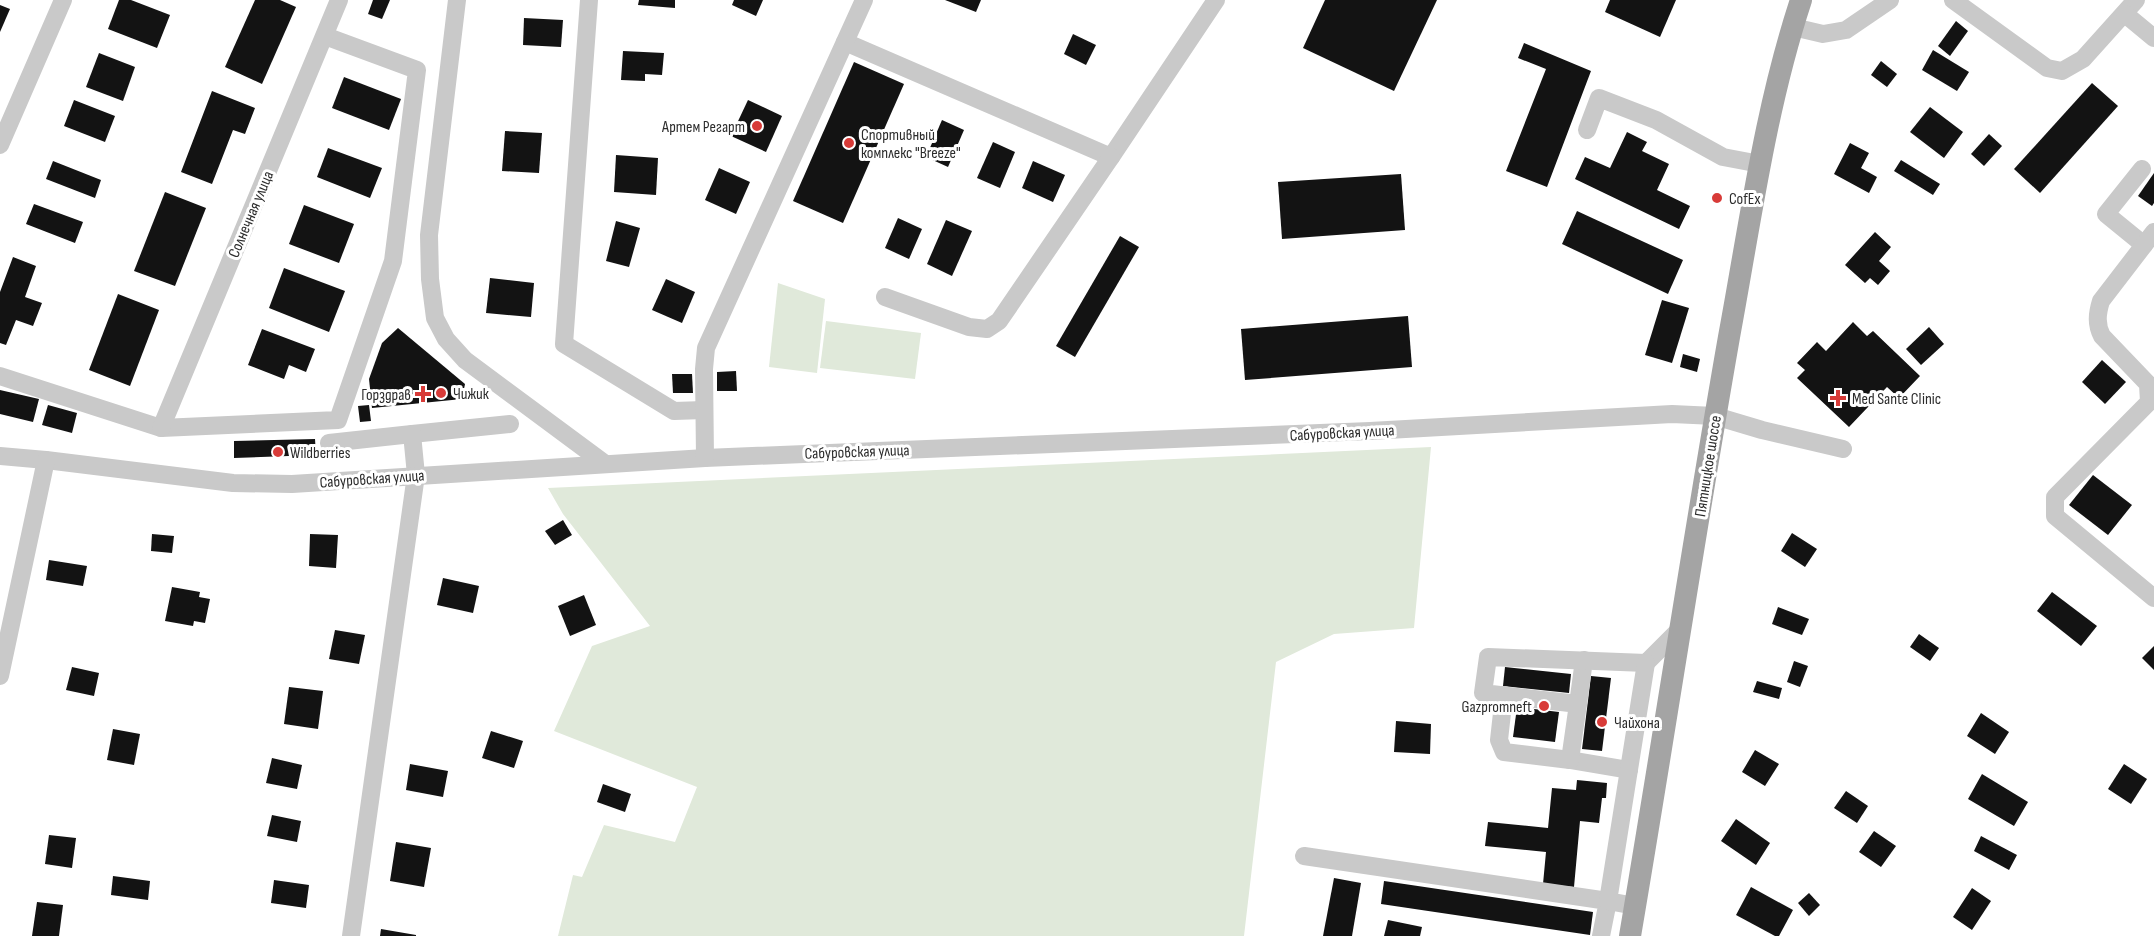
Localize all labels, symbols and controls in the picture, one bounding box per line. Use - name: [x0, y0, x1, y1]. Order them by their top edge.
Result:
- place label: Артем Регарт: [661, 118, 745, 137]
- marker: Артем Регарт: [750, 119, 764, 133]
- place label: Спортивный комплекс "Breeze": [861, 126, 961, 163]
- marker: Спортивный комплекс "Breeze": [842, 136, 856, 150]
- street label: Солнечная улица: [225, 168, 278, 261]
- place label: CofEx: [1729, 190, 1760, 209]
- marker: CofEx: [1710, 191, 1724, 205]
- place label: Чижик: [453, 385, 490, 404]
- place label: Горздрав: [361, 386, 411, 405]
- marker: Чижик: [434, 386, 448, 400]
- marker: Горздрав: [416, 387, 430, 401]
- marker: Med Sante Clinic: [1829, 389, 1847, 407]
- place label: Med Sante Clinic: [1852, 390, 1941, 409]
- street label: Пятницкое шоссе: [1691, 414, 1726, 518]
- street label: Сабуровская улица: [1289, 421, 1395, 446]
- street label: Сабуровская улица: [804, 441, 910, 464]
- place label: Wildberries: [290, 444, 351, 463]
- marker: Wildberries: [271, 445, 285, 459]
- street label: Сабуровская улица: [319, 466, 425, 493]
- place label: Gazpromneft: [1462, 698, 1532, 717]
- marker: Gazpromneft: [1537, 699, 1551, 713]
- place label: Чайхона: [1614, 714, 1660, 733]
- marker: Чайхона: [1595, 715, 1609, 729]

